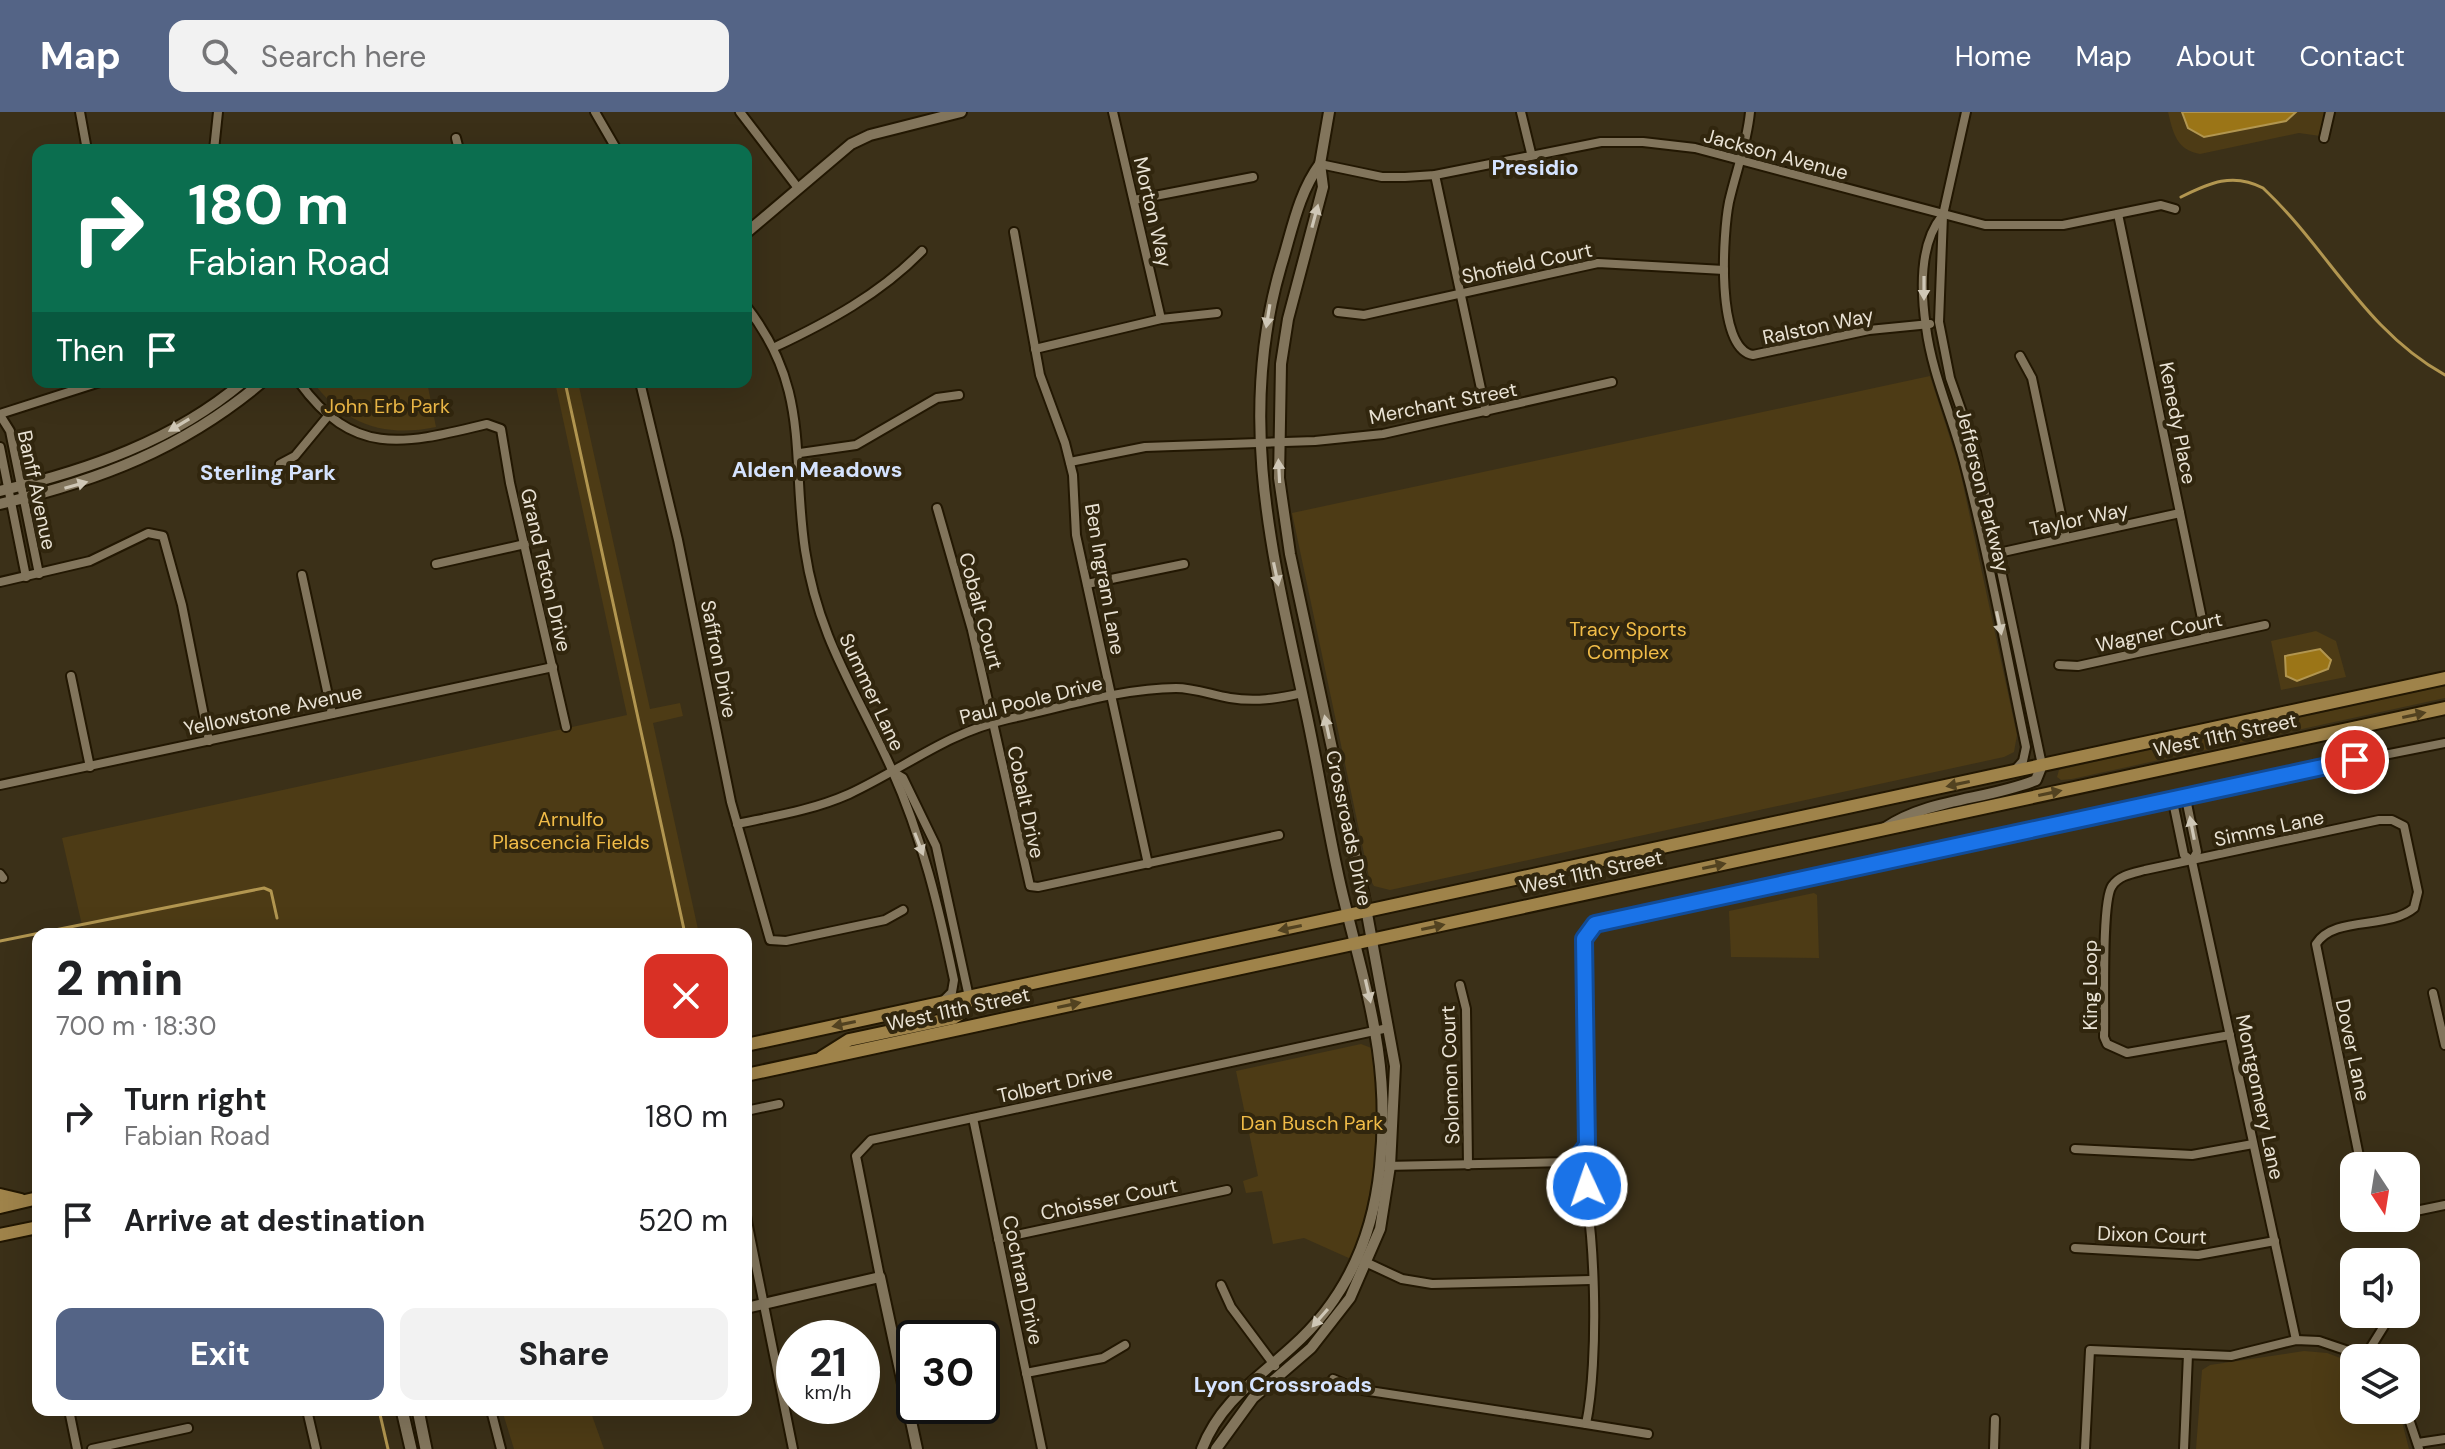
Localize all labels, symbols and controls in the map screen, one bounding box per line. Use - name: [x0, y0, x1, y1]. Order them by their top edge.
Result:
- search box: [169, 20, 729, 92]
- text: Map: [40, 31, 121, 81]
- icon: search: [197, 34, 241, 78]
- text: Search here: [261, 37, 426, 76]
- text: Home: [1955, 38, 2031, 75]
- text: Map: [2075, 38, 2132, 75]
- text: About: [2176, 38, 2255, 75]
- text: Contact: [2299, 38, 2405, 75]
- street label: Jackson Avenue: [1701, 122, 1851, 186]
- district label: Presidio: [1491, 153, 1579, 182]
- street label: Morton Way: [1128, 154, 1178, 270]
- text: 180 m: [188, 168, 349, 241]
- icon: right: [56, 176, 160, 280]
- one-way arrow: [1310, 203, 1322, 228]
- street label: Shofield Court: [1459, 236, 1595, 290]
- text: Fabian Road: [188, 239, 390, 286]
- one-way arrow: [1918, 276, 1930, 301]
- street label: Ralston Way: [1760, 302, 1876, 350]
- one-way arrow: [1261, 304, 1274, 329]
- icon: arrive: [140, 328, 184, 372]
- text: Then: [56, 331, 124, 370]
- street label: Kenedy Place: [2153, 360, 2203, 486]
- street label: Merchant Street: [1367, 376, 1519, 430]
- park label: John Erb Park: [324, 393, 450, 419]
- street label: Jefferson Parkway: [1950, 405, 2016, 575]
- one-way arrow: [168, 418, 190, 432]
- street label: Banff Avenue: [12, 428, 62, 552]
- district label: Alden Meadows: [732, 455, 902, 484]
- district label: Sterling Park: [200, 458, 336, 487]
- one-way arrow: [1272, 458, 1285, 483]
- one-way arrow: [64, 478, 88, 491]
- street label: Grand Teton Drive: [515, 486, 577, 654]
- street label: Taylor Way: [2027, 496, 2131, 542]
- street label: Ben Ingram Lane: [1079, 501, 1131, 657]
- street label: Cobalt Court: [953, 550, 1009, 673]
- one-way arrow: [1270, 562, 1283, 587]
- street label: Saffron Drive: [695, 598, 743, 720]
- street label: Wagner Court: [2093, 606, 2225, 658]
- one-way arrow: [1994, 611, 2006, 636]
- park label: Tracy Sports Complex: [1569, 616, 1687, 665]
- street label: Summer Lane: [833, 629, 911, 755]
- street label: Paul Poole Drive: [957, 670, 1105, 730]
- street label: Yellowstone Avenue: [181, 678, 365, 742]
- street label: West 11th Street: [2151, 707, 2299, 763]
- one-way arrow: [2402, 708, 2427, 721]
- one-way arrow: [1320, 714, 1333, 739]
- pin: [2321, 726, 2389, 794]
- icon: arrive: [2333, 738, 2377, 782]
- street label: Cobalt Drive: [1001, 743, 1051, 861]
- street label: Crossroads Drive: [1320, 748, 1378, 908]
- one-way arrow: [1946, 778, 1971, 790]
- one-way arrow: [2038, 786, 2063, 799]
- street label: Simms Lane: [2212, 804, 2326, 852]
- park label: Arnulfo Plascencia Fields: [492, 806, 650, 855]
- one-way arrow: [2185, 815, 2198, 840]
- one-way arrow: [913, 832, 926, 856]
- street label: West 11th Street: [1517, 844, 1665, 900]
- one-way arrow: [1702, 859, 1727, 872]
- one-way arrow: [1420, 920, 1445, 933]
- one-way arrow: [1277, 922, 1302, 935]
- street label: King Loop: [2077, 940, 2103, 1030]
- text: 2 min: [56, 947, 183, 1010]
- button: close: [644, 954, 728, 1038]
- one-way arrow: [1362, 978, 1375, 1003]
- street label: West 11th Street: [884, 981, 1032, 1037]
- street label: Dover Lane: [2330, 997, 2376, 1103]
- one-way arrow: [1056, 999, 1081, 1011]
- street label: Solomon Court: [1435, 1005, 1465, 1145]
- text: 700 m · 18:30: [56, 1009, 216, 1043]
- street label: Montgomery Lane: [2230, 1012, 2290, 1182]
- one-way arrow: [831, 1018, 856, 1031]
- street label: Tolbert Drive: [995, 1059, 1115, 1109]
- text: Turn right: [124, 1080, 267, 1119]
- icon: right: [56, 1094, 100, 1138]
- text: 180 m: [645, 1097, 728, 1136]
- park label: Dan Busch Park: [1241, 1110, 1383, 1136]
- text: Fabian Road: [124, 1119, 270, 1153]
- position arrow: [1545, 1144, 1629, 1228]
- north arrow: [2340, 1152, 2420, 1232]
- map controls: [2340, 1152, 2420, 1424]
- street label: Choisser Court: [1038, 1172, 1180, 1226]
- icon: arrive: [56, 1198, 100, 1242]
- text: Arrive at destination: [124, 1201, 425, 1240]
- text: 520 m: [638, 1201, 728, 1240]
- street label: Cochran Drive: [997, 1213, 1049, 1347]
- street label: Dixon Court: [2097, 1220, 2207, 1250]
- button: sound: [2340, 1248, 2420, 1328]
- button: Exit: [56, 1308, 384, 1400]
- button: Share: [400, 1308, 728, 1400]
- one-way arrow: [1312, 1308, 1329, 1328]
- speed limit sign: 30: [896, 1320, 1000, 1424]
- text: 21: [809, 1336, 847, 1388]
- button: layers: [2340, 1344, 2420, 1424]
- district label: Lyon Crossroads: [1194, 1370, 1372, 1399]
- text: km/h: [804, 1379, 852, 1405]

